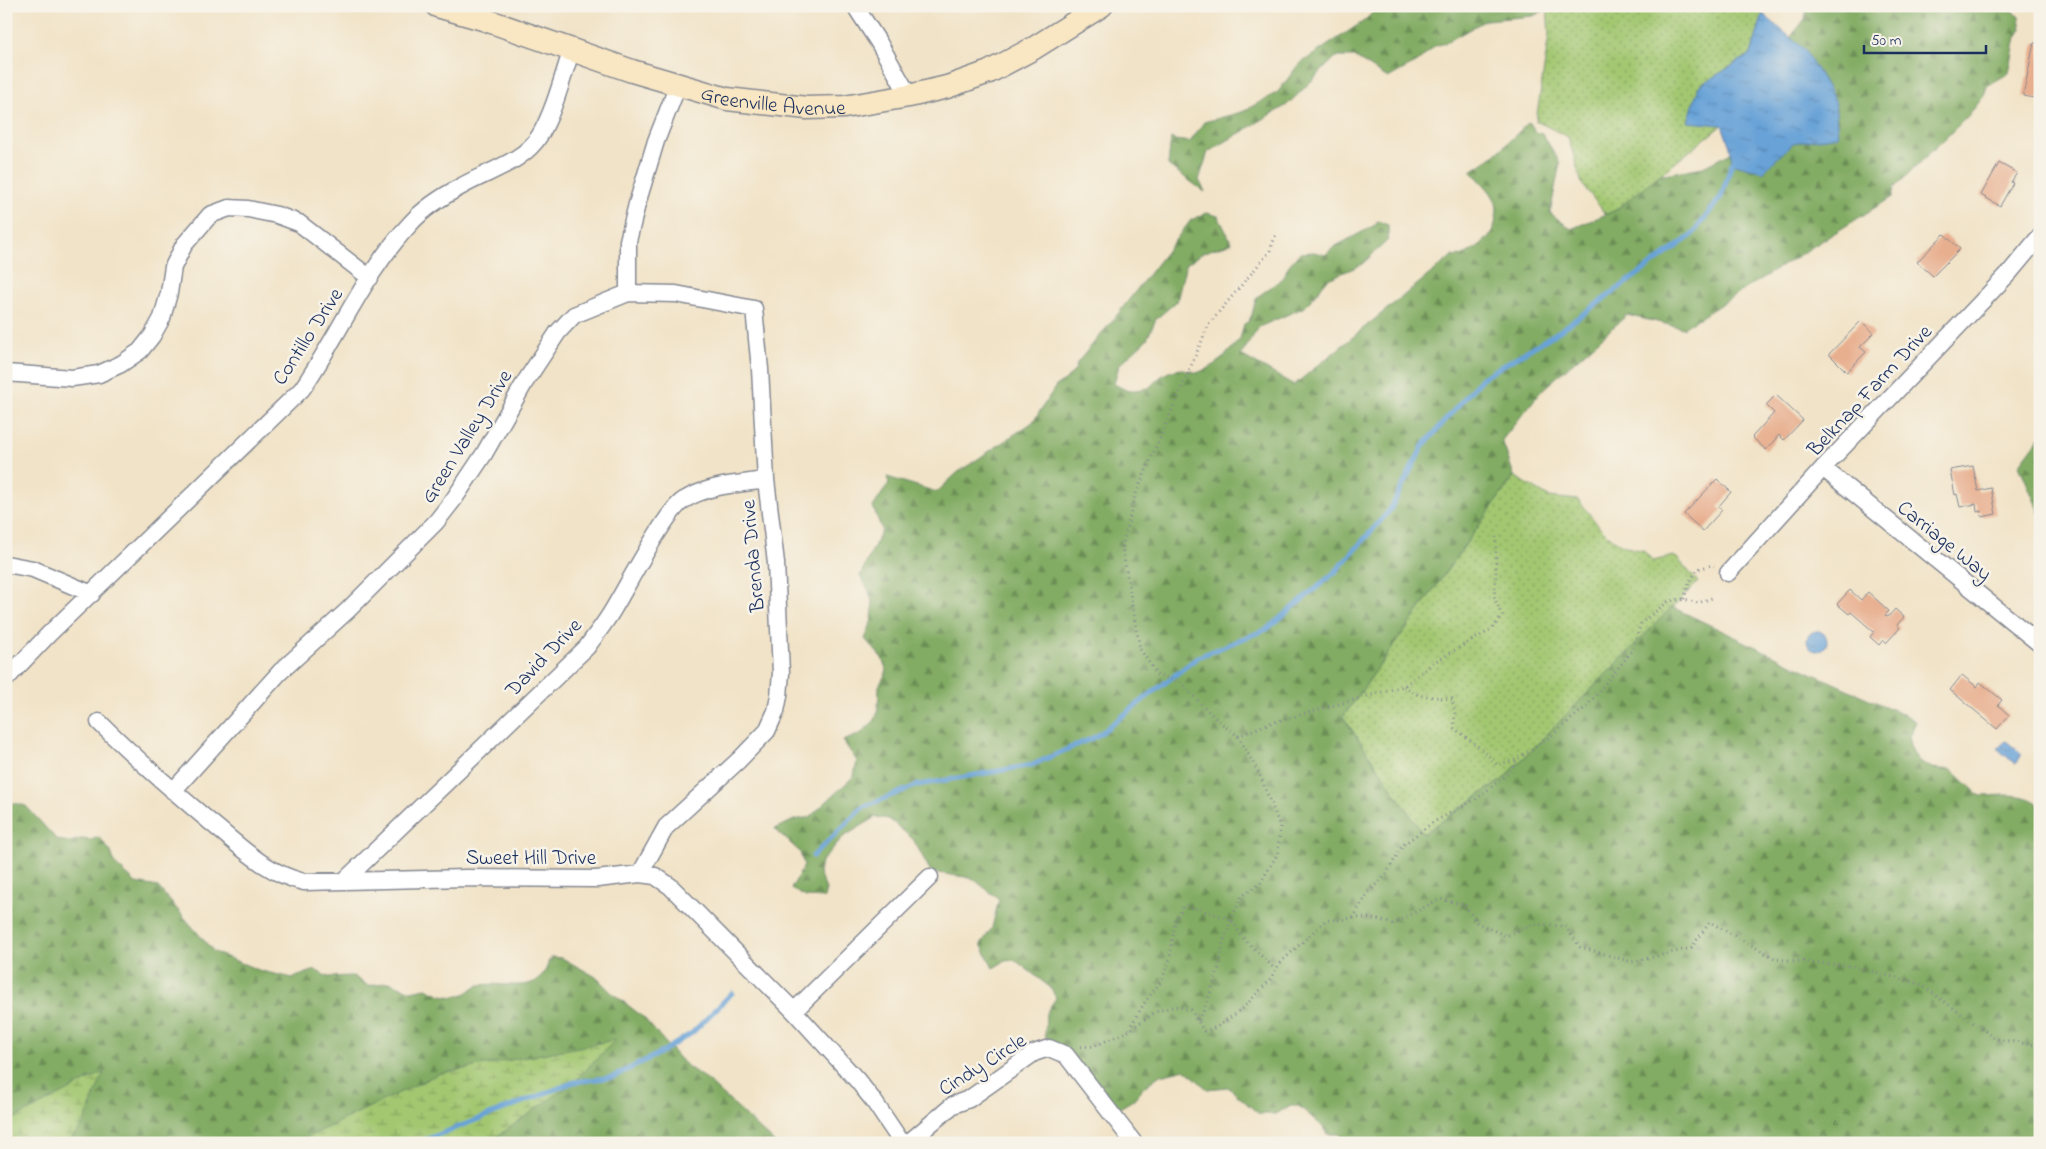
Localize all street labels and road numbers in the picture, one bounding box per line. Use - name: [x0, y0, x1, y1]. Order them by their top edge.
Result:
- street label: Greenville Avenue: [697, 79, 847, 125]
- street label: Contillo Drive: [266, 282, 352, 392]
- street label: Belknap Farm Drive: [1800, 318, 1940, 465]
- street label: Green Valley Drive: [415, 364, 523, 511]
- street label: Carriage Way: [1889, 494, 1998, 591]
- street label: Brenda Drive: [734, 498, 774, 614]
- street label: David Drive: [498, 612, 590, 705]
- street label: Sweet Hill Drive: [466, 844, 597, 874]
- street label: Cindy Circle: [933, 1027, 1034, 1106]

